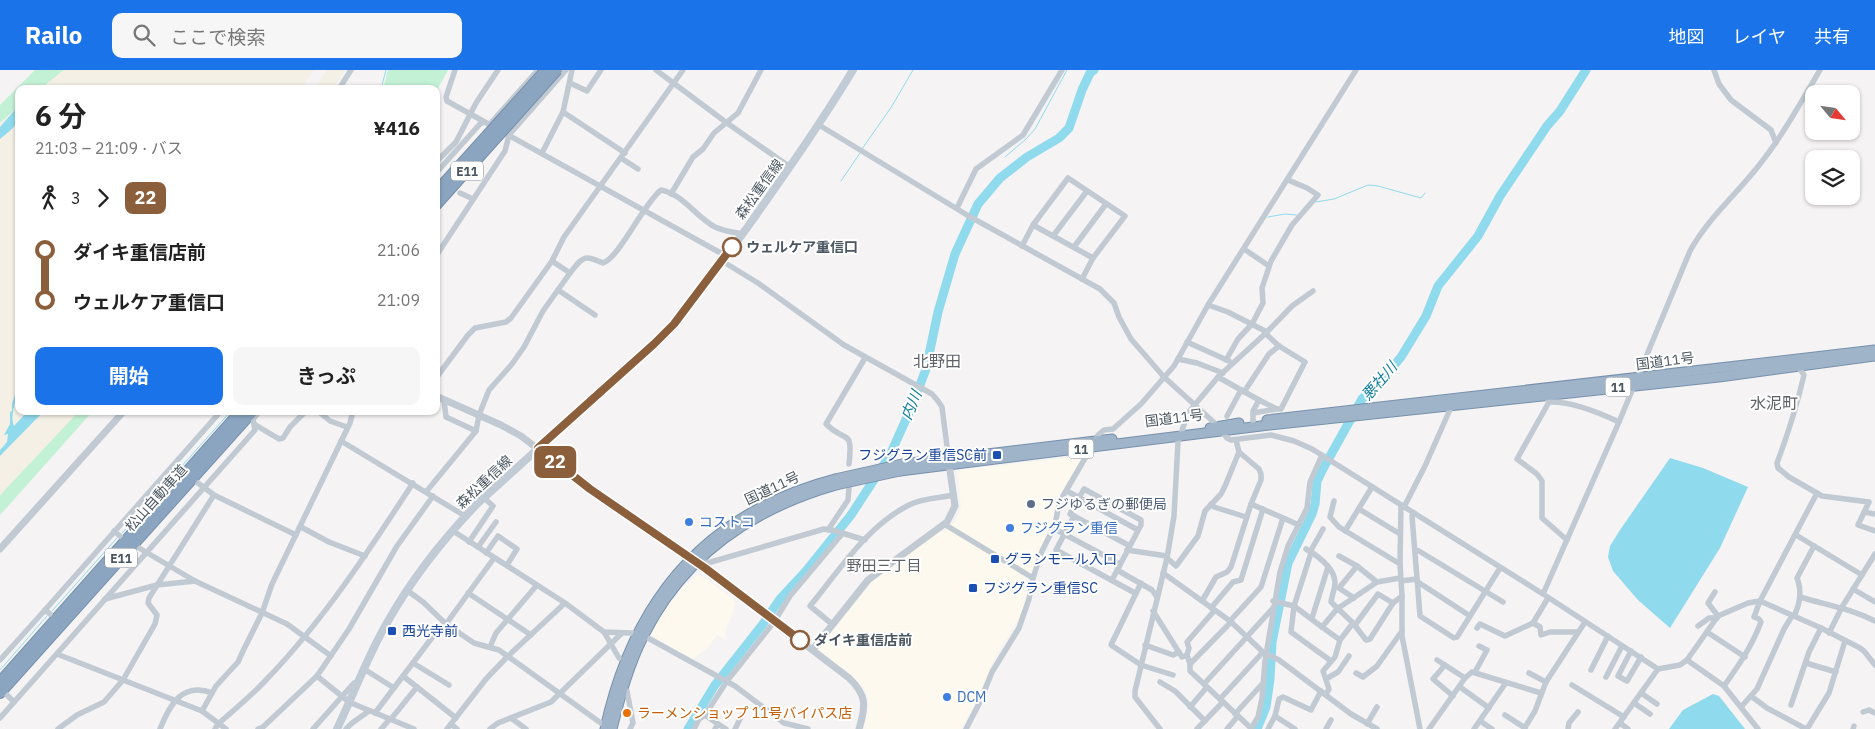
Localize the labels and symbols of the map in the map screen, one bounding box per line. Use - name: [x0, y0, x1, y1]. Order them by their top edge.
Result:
- north arrow: [1805, 85, 1860, 140]
- street label: 森松重信線: [731, 155, 787, 223]
- road number: E11: [451, 162, 483, 180]
- marker: ウェルケア重信口: [722, 237, 742, 257]
- place label: ウェルケア重信口: [746, 238, 858, 256]
- street label: 国道11号: [1635, 348, 1695, 374]
- district label: 北野田: [913, 351, 961, 371]
- water label: 悪社川: [1357, 356, 1402, 404]
- road number: 11: [1606, 378, 1630, 396]
- water label: 内川: [896, 386, 926, 423]
- district label: 水泥町: [1750, 393, 1798, 413]
- street label: 国道11号: [1144, 405, 1204, 431]
- road number: 11: [1068, 439, 1094, 458]
- line badge: 22: [532, 446, 578, 478]
- place label: フジグラン重信SC前: [858, 446, 987, 464]
- marker: フジグラン重信SC前: [991, 449, 1003, 461]
- street label: 森松重信線: [452, 452, 516, 512]
- street label: 松山自動車道: [121, 461, 191, 535]
- street label: 国道11号: [742, 467, 802, 509]
- place label: フジゆるぎの郵便局: [1041, 495, 1167, 513]
- marker: フジゆるぎの郵便局: [1025, 498, 1037, 510]
- place label: コストコ: [699, 513, 755, 531]
- marker: コストコ: [683, 516, 695, 528]
- place label: フジグラン重信: [1020, 519, 1118, 537]
- marker: フジグラン重信: [1004, 522, 1016, 534]
- road number: E11: [105, 548, 137, 568]
- place label: グランモール入口: [1005, 550, 1117, 568]
- marker: グランモール入口: [989, 553, 1001, 565]
- district label: 野田三丁目: [846, 556, 922, 575]
- place label: フジグラン重信SC: [983, 579, 1098, 597]
- marker: フジグラン重信SC: [967, 582, 979, 594]
- place label: 西光寺前: [402, 622, 458, 640]
- marker: 西光寺前: [386, 625, 398, 637]
- marker: ダイキ重信店前: [790, 630, 810, 650]
- place label: ダイキ重信店前: [814, 631, 912, 649]
- place label: DCM: [957, 688, 986, 706]
- marker: DCM: [941, 691, 953, 703]
- place label: ラーメンショップ 11号バイパス店: [637, 704, 852, 722]
- marker: ラーメンショップ 11号バイパス店: [621, 707, 633, 719]

